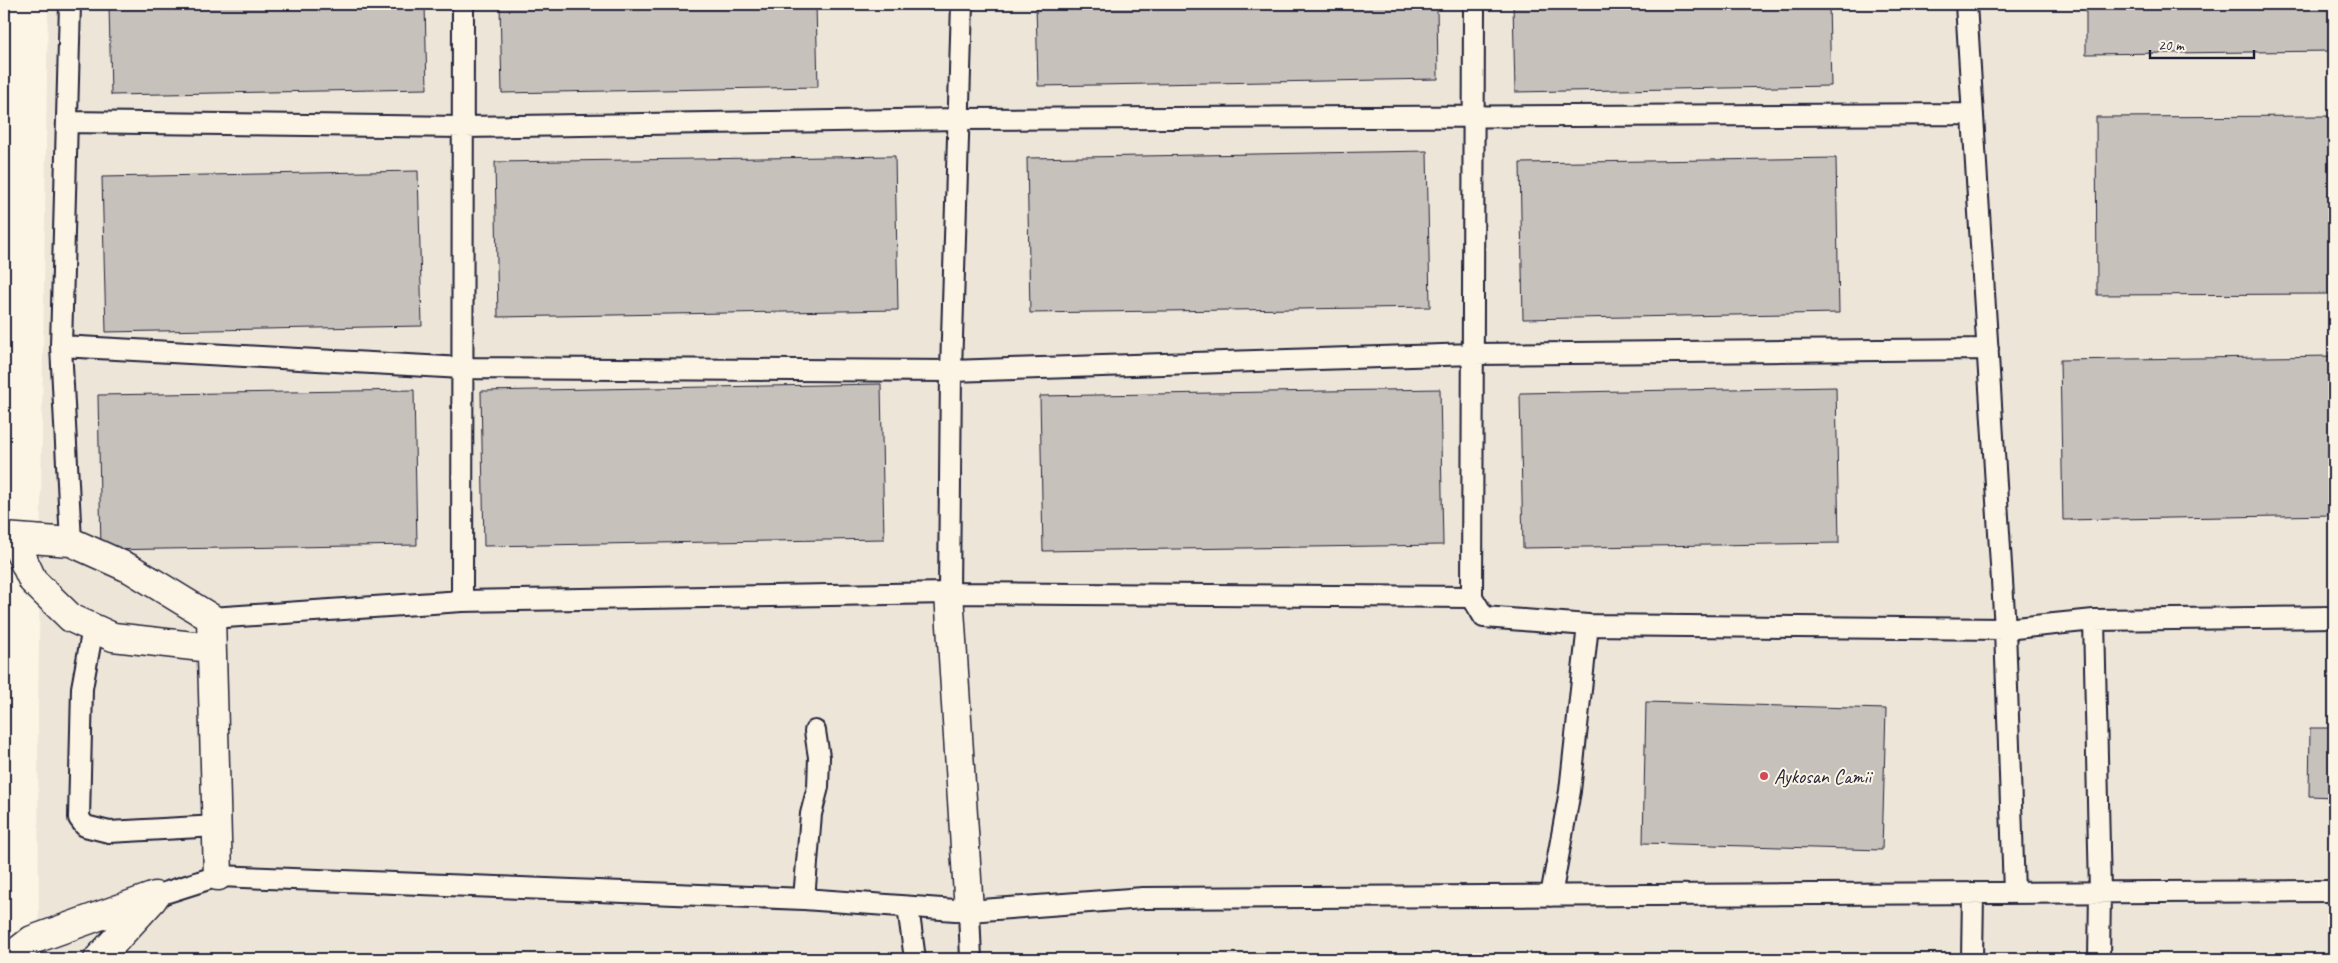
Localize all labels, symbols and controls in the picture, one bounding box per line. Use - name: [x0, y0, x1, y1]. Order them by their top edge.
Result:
- scale bar: [2150, 28, 2254, 60]
- text: 20 m: [2158, 36, 2185, 55]
- place label: Aykosan Camii: [1774, 764, 1873, 789]
- marker: Aykosan Camii: [1758, 770, 1770, 782]

